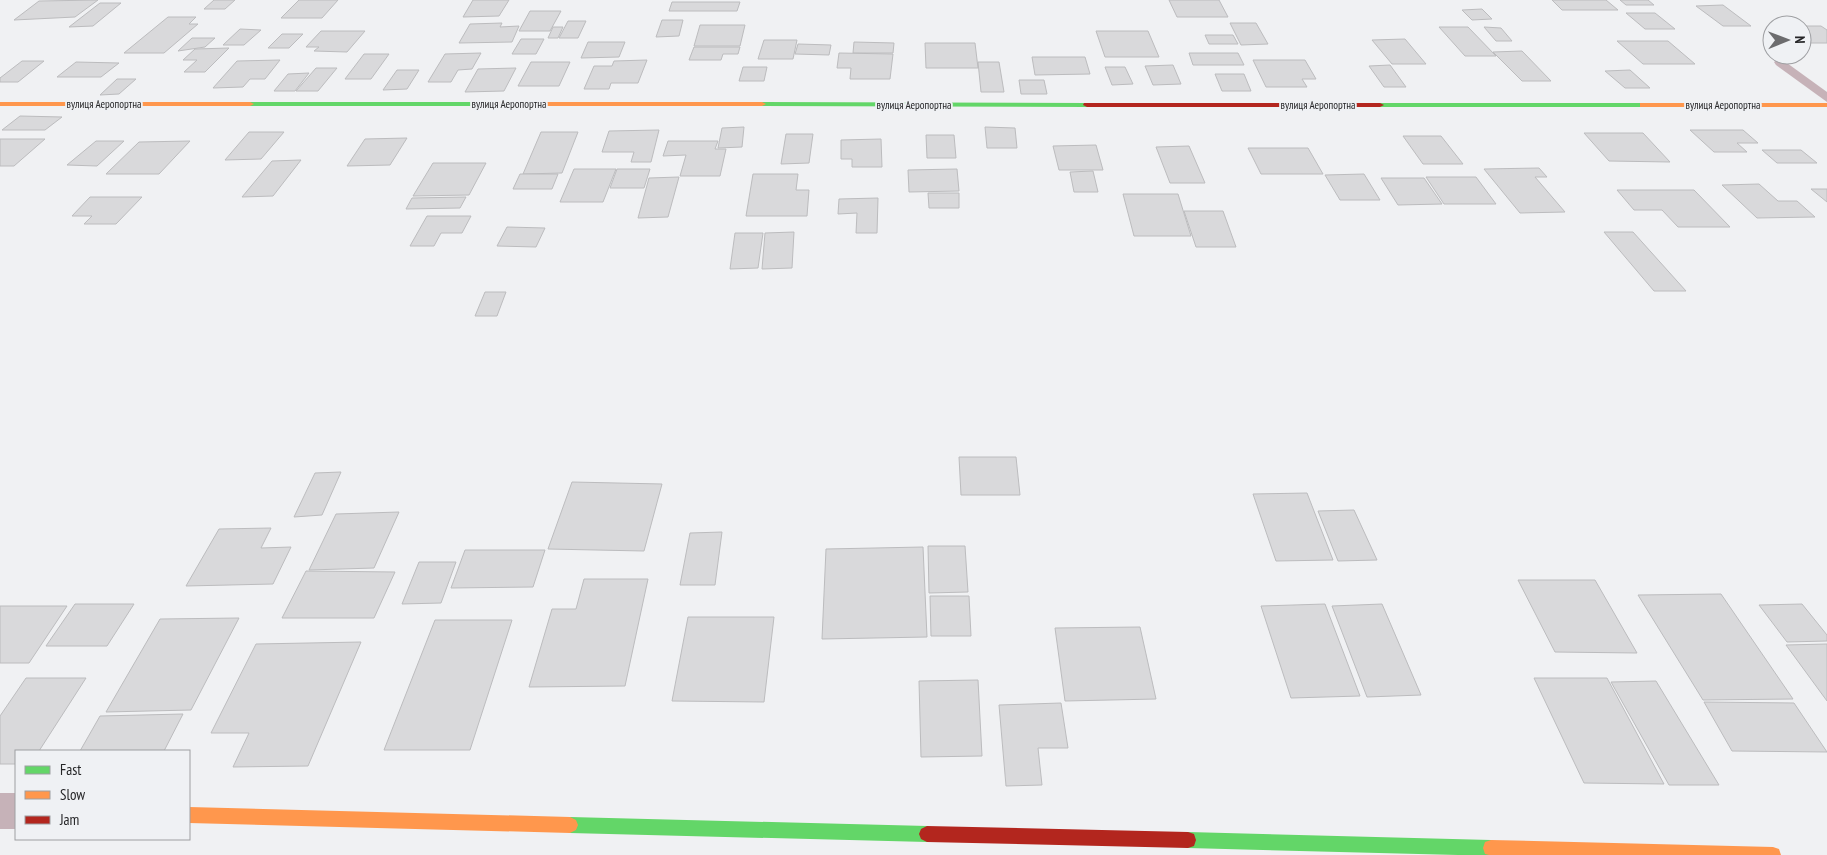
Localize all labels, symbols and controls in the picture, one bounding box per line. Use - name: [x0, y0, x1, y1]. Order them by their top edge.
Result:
- north arrow: [1762, 15, 1812, 65]
- text: N: [1791, 36, 1809, 44]
- street label: вулиця Аеропортна: [67, 97, 141, 111]
- street label: вулиця Аеропортна: [472, 97, 546, 111]
- street label: вулиця Аеропортна: [877, 98, 951, 112]
- street label: вулиця Аеропортна: [1281, 98, 1355, 112]
- street label: вулиця Аеропортна: [1686, 98, 1760, 112]
- legend: [15, 750, 190, 840]
- text: Fast: [60, 760, 81, 779]
- text: Slow: [60, 785, 85, 804]
- text: Jam: [59, 810, 79, 829]

